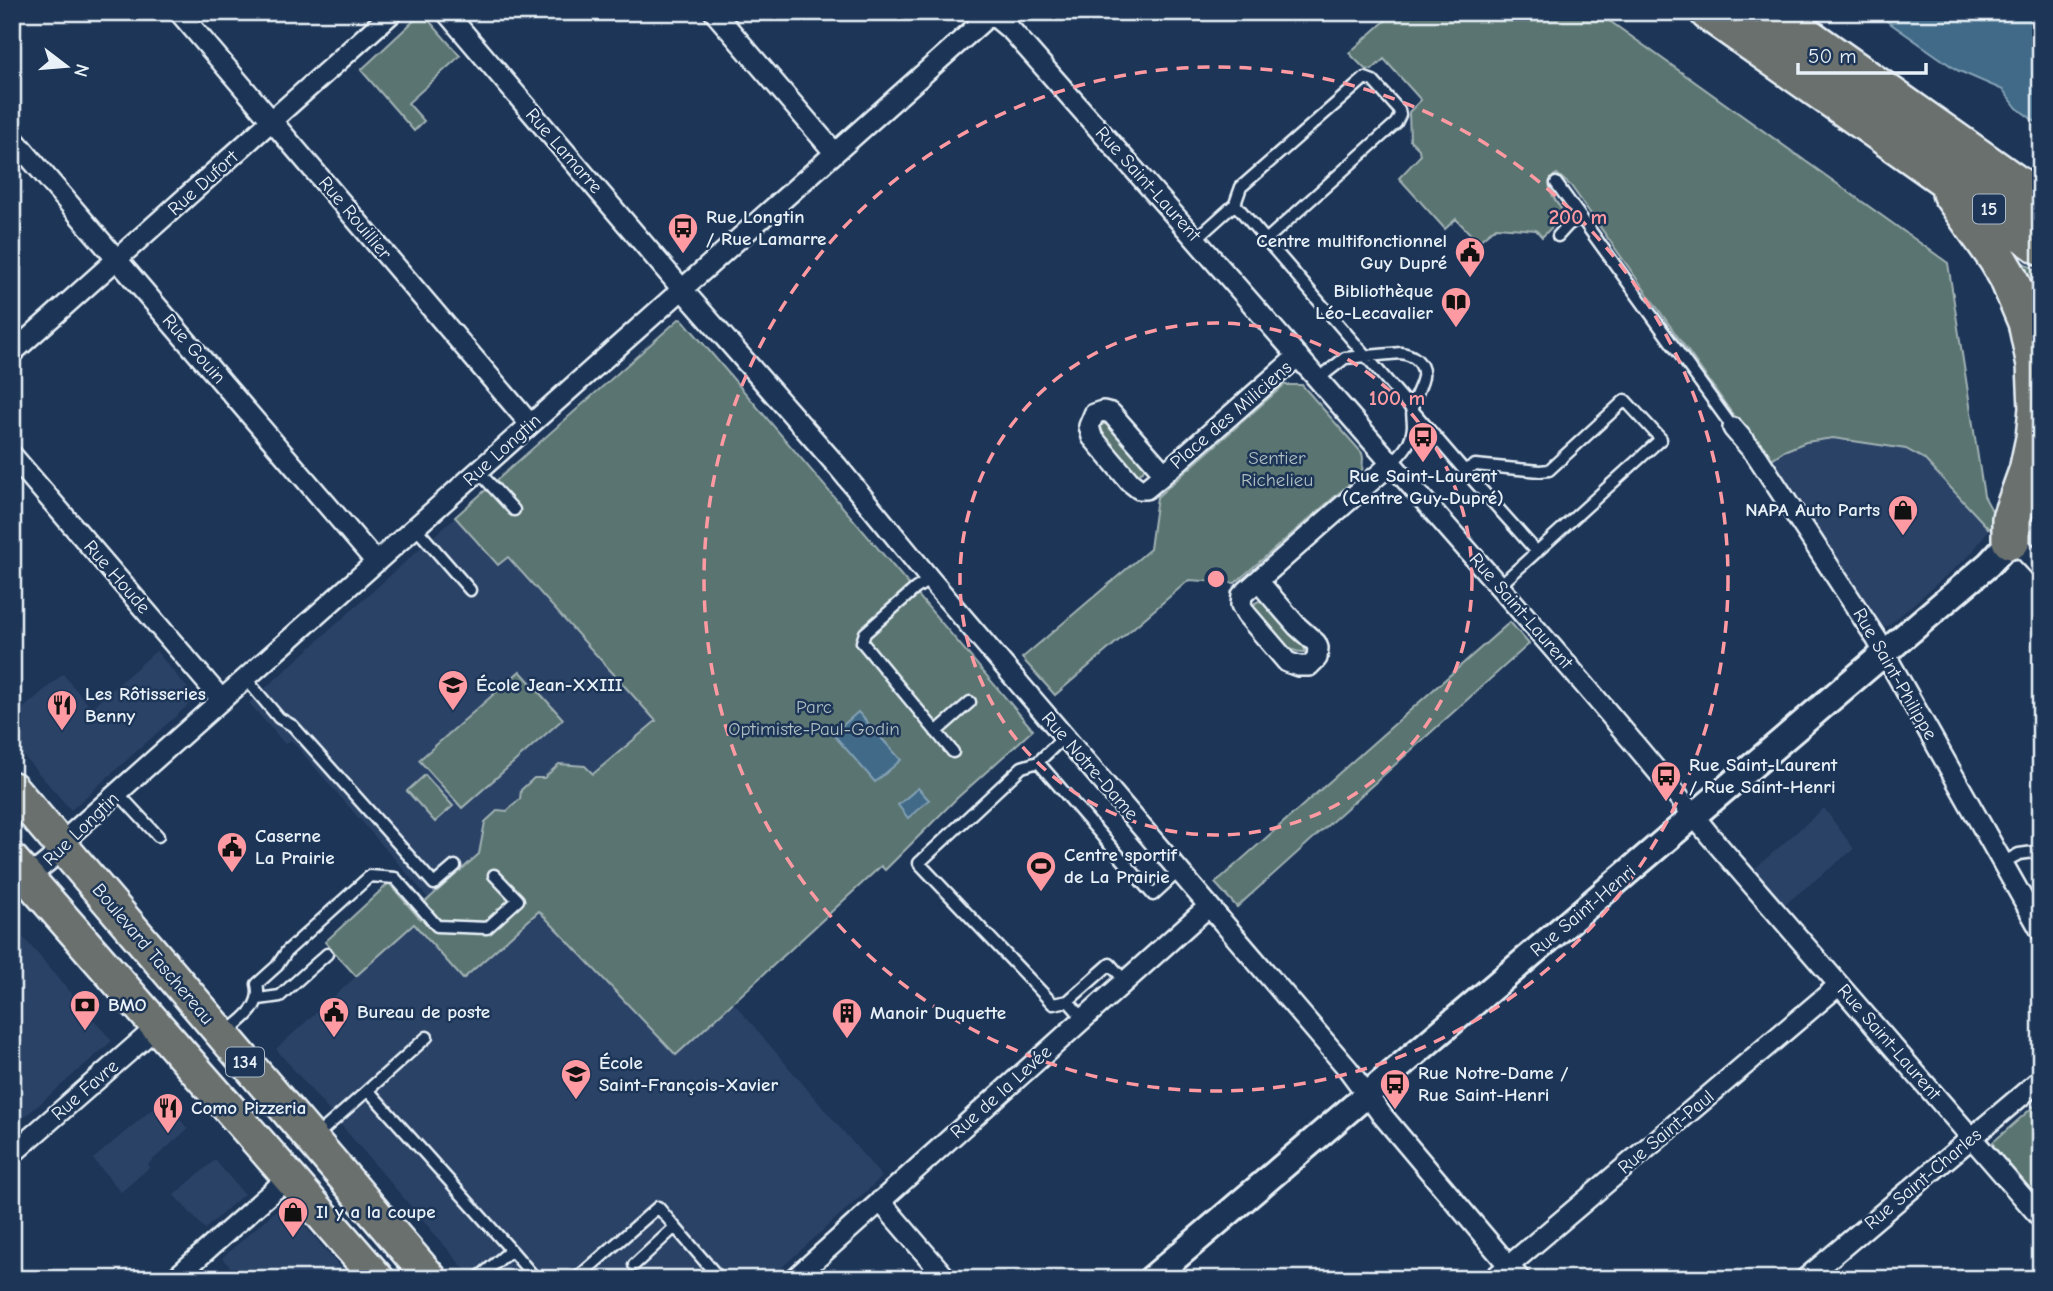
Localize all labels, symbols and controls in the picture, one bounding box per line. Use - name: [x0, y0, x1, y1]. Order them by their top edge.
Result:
- north arrow: [32, 32, 102, 102]
- scale bar: [1798, 32, 1925, 76]
- text: 50 m: [1808, 44, 1857, 68]
- text: N: [69, 61, 94, 79]
- street label: Rue Lamarre: [521, 104, 607, 198]
- street label: Rue Saint-Laurent: [1091, 122, 1206, 246]
- street label: Rue Dufort: [163, 145, 243, 220]
- street label: Rue Rouillier: [314, 172, 396, 264]
- road number: 15: [1973, 194, 2005, 224]
- text: 200 m: [1549, 205, 1607, 229]
- place label: Rue Longtin / Rue Lamarre: [706, 206, 826, 250]
- bus stop icon: Rue Longtin / Rue Lamarre: [666, 211, 700, 255]
- place label: Centre multifonctionnel Guy Dupré: [1256, 230, 1447, 274]
- public building icon: Centre multifonctionnel Guy Dupré: [1453, 235, 1487, 279]
- place label: Bibliothèque Léo-Lecavalier: [1315, 280, 1433, 324]
- library icon: Bibliothèque Léo-Lecavalier: [1439, 285, 1473, 329]
- street label: Rue Gouin: [158, 310, 230, 388]
- street label: Place des Miliciens: [1166, 356, 1296, 474]
- text: 100 m: [1369, 386, 1425, 410]
- street label: Rue Longtin: [459, 409, 545, 491]
- bus stop icon: Rue Saint-Laurent (Centre Guy-Dupré): [1406, 420, 1440, 464]
- park label: Sentier Richelieu: [1241, 447, 1313, 491]
- place label: Rue Saint-Laurent (Centre Guy-Dupré): [1342, 465, 1504, 509]
- shop icon: NAPA Auto Parts: [1886, 493, 1920, 537]
- place label: NAPA Auto Parts: [1745, 499, 1880, 521]
- street label: Rue Houde: [79, 536, 155, 618]
- street label: Rue Saint-Laurent: [1465, 549, 1578, 674]
- centre of rings: [1204, 567, 1228, 591]
- street label: Rue Saint-Philippe: [1848, 604, 1942, 744]
- school or university icon: École Jean-XXIII: [436, 668, 470, 712]
- place label: École Jean-XXIII: [476, 674, 623, 696]
- place label: Les Rôtisseries Benny: [85, 683, 206, 727]
- restaurant icon: Les Rôtisseries Benny: [45, 688, 79, 732]
- park label: Parc Optimiste-Paul-Godin: [728, 696, 900, 740]
- street label: Rue Notre-Dame: [1037, 707, 1143, 825]
- place label: Rue Saint-Laurent / Rue Saint-Henri: [1689, 754, 1838, 798]
- bus stop icon: Rue Saint-Laurent / Rue Saint-Henri: [1649, 759, 1683, 803]
- street label: Rue Longtin: [38, 787, 124, 871]
- place label: Caserne La Prairie: [255, 825, 335, 869]
- public building icon: Caserne La Prairie: [215, 830, 249, 874]
- place label: Centre sportif de La Prairie: [1064, 844, 1178, 888]
- sports icon: Centre sportif de La Prairie: [1024, 849, 1058, 893]
- street label: Rue Saint-Henri: [1526, 861, 1640, 961]
- street label: Boulevard Taschereau: [88, 879, 218, 1029]
- street label: Rue Saint-Laurent: [1833, 980, 1946, 1105]
- bank icon: BMO: [68, 988, 102, 1032]
- place label: BMO: [108, 994, 147, 1016]
- public building icon: Bureau de poste: [317, 995, 351, 1039]
- building icon: Manoir Duquette: [830, 996, 864, 1040]
- place label: Bureau de poste: [357, 1001, 490, 1023]
- place label: Manoir Duquette: [870, 1002, 1006, 1024]
- street label: Rue de la Levée: [946, 1041, 1056, 1143]
- road number: 134: [226, 1048, 264, 1077]
- place label: École Saint-François-Xavier: [599, 1052, 778, 1096]
- street label: Rue Favre: [47, 1055, 123, 1125]
- school or university icon: École Saint-François-Xavier: [559, 1057, 593, 1101]
- place label: Rue Notre-Dame / Rue Saint-Henri: [1418, 1062, 1569, 1106]
- bus stop icon: Rue Notre-Dame / Rue Saint-Henri: [1378, 1067, 1412, 1111]
- street label: Rue Saint-Paul: [1613, 1085, 1719, 1179]
- restaurant icon: Como Pizzeria: [151, 1091, 185, 1135]
- place label: Como Pizzeria: [191, 1097, 306, 1119]
- street label: Rue Saint-Charles: [1860, 1124, 1986, 1234]
- shop icon: Il y a la coupe: [276, 1195, 310, 1239]
- place label: Il y a la coupe: [316, 1201, 436, 1223]

